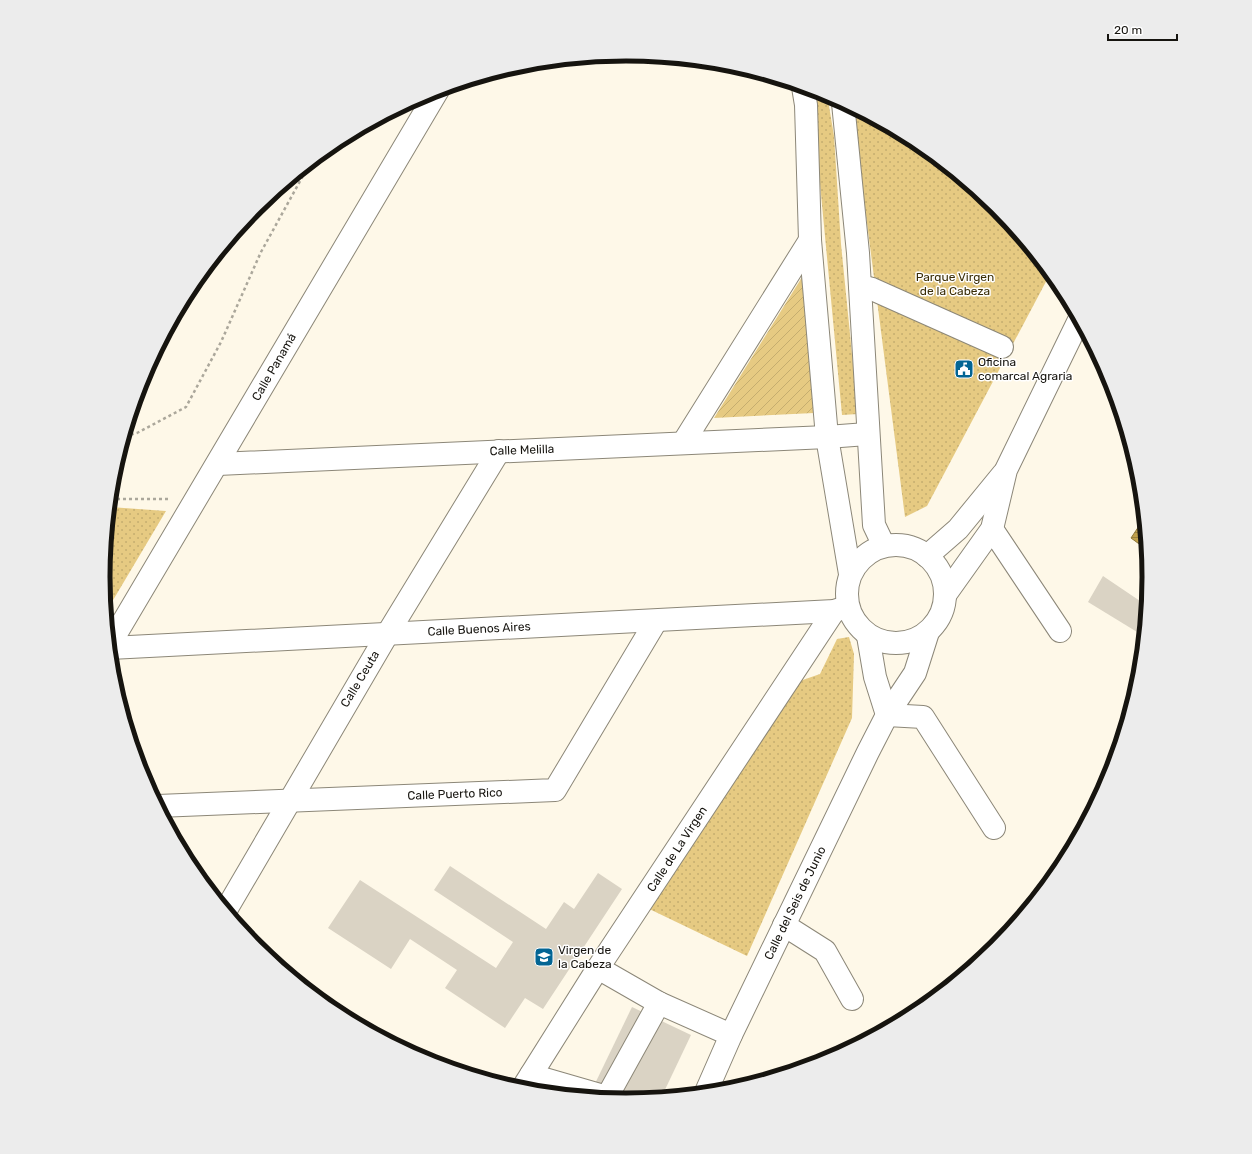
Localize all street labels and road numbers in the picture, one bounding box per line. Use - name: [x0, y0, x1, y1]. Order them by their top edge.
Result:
- street label: Calle Panamá: [249, 331, 299, 403]
- street label: Calle Melilla: [489, 442, 555, 458]
- street label: Calle Buenos Aires: [427, 619, 531, 639]
- street label: Calle Ceuta: [338, 648, 382, 710]
- street label: Calle Puerto Rico: [407, 785, 503, 803]
- street label: Calle de La Virgen: [644, 804, 710, 894]
- street label: Calle del Seis de Junio: [761, 844, 829, 962]

